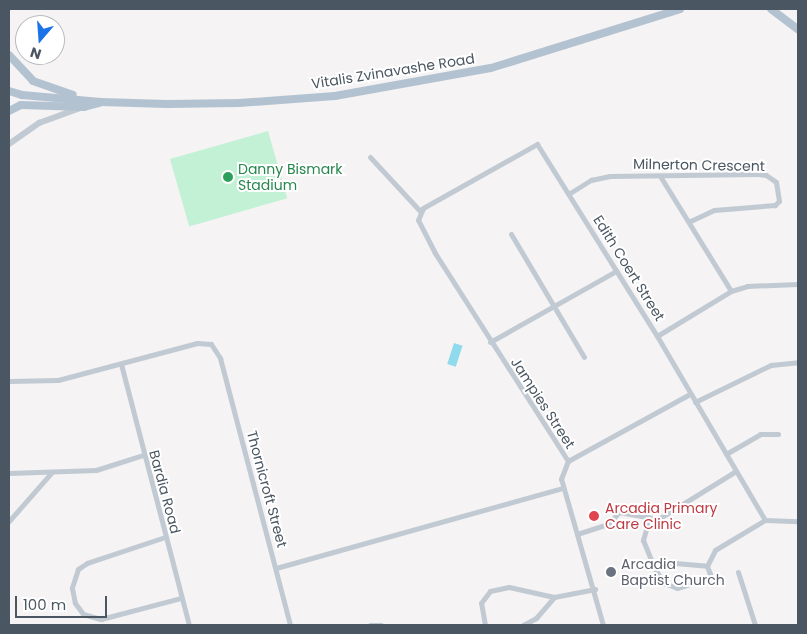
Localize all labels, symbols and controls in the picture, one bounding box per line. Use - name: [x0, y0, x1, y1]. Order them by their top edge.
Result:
- north arrow: [15, 15, 65, 65]
- text: N: [28, 42, 44, 64]
- street label: Vitalis Zvinavashe Road: [310, 50, 476, 92]
- street label: Milnerton Crescent: [633, 155, 765, 175]
- place label: Danny Bismark Stadium: [238, 161, 343, 193]
- marker: Danny Bismark Stadium: [222, 171, 234, 183]
- street label: Edith Coert Street: [590, 212, 668, 324]
- street label: Jampies Street: [507, 354, 579, 452]
- street label: Thornicroft Street: [243, 429, 291, 549]
- street label: Bardia Road: [146, 448, 184, 536]
- place label: Arcadia Primary Care Clinic: [605, 500, 717, 532]
- marker: Arcadia Primary Care Clinic: [587, 509, 601, 523]
- place label: Arcadia Baptist Church: [621, 556, 725, 588]
- marker: Arcadia Baptist Church: [605, 566, 617, 578]
- scale bar: [18, 586, 110, 618]
- text: 100 m: [23, 594, 66, 615]

